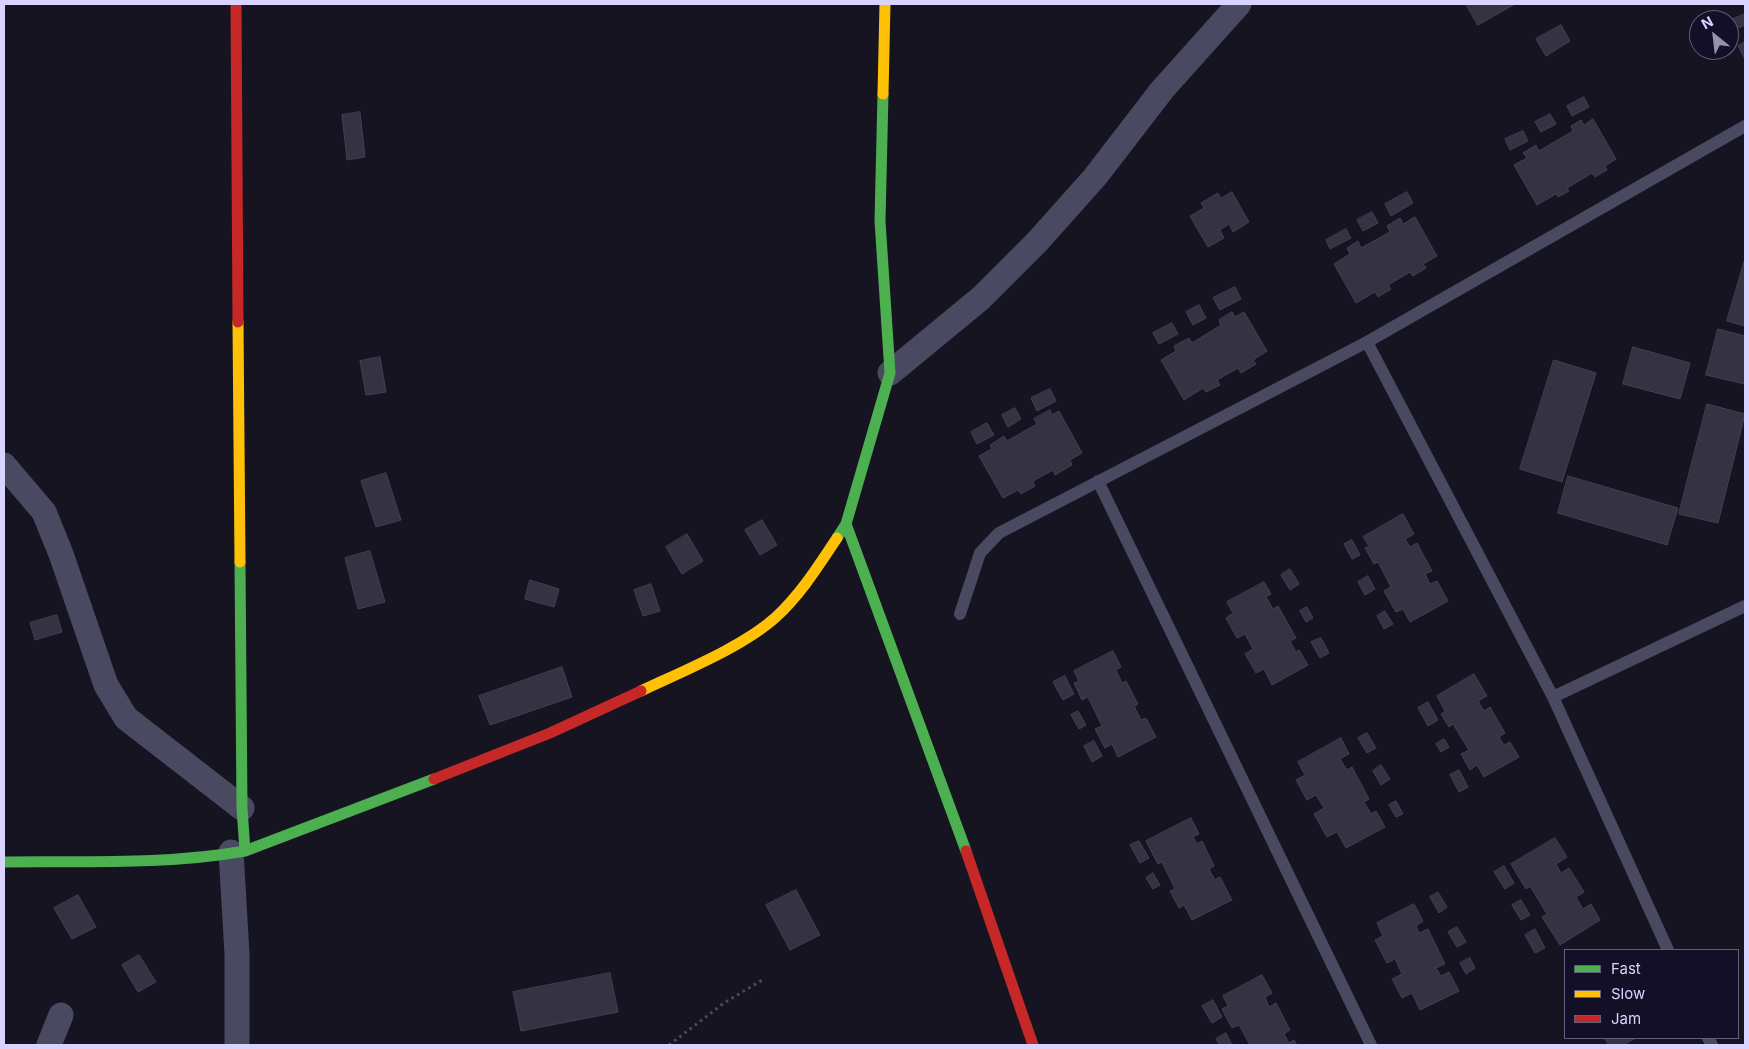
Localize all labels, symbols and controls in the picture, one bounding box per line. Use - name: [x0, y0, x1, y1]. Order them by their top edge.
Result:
- north arrow: [1689, 10, 1739, 60]
- text: N: [1698, 12, 1716, 32]
- legend: [1564, 949, 1739, 1039]
- text: Fast: [1611, 959, 1641, 978]
- text: Slow: [1611, 984, 1645, 1003]
- text: Jam: [1611, 1009, 1641, 1028]

